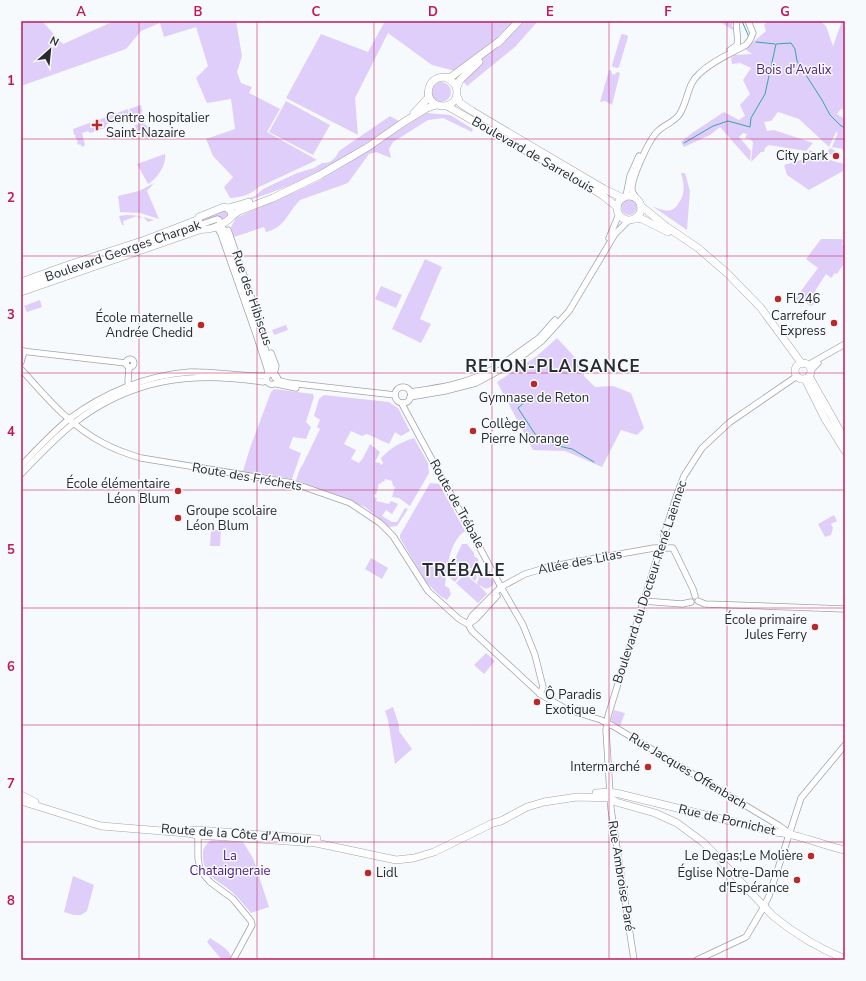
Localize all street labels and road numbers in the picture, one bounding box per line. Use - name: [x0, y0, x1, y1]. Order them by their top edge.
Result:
- street label: Boulevard de Sarrelouis: [468, 112, 598, 198]
- street label: Boulevard Georges Charpak: [43, 216, 204, 286]
- street label: Rue des Hibiscus: [227, 248, 277, 348]
- street label: Route de Trébale: [425, 456, 489, 552]
- street label: Route des Fréchets: [191, 458, 303, 496]
- street label: Boulevard du Docteur René Laënnec: [609, 478, 691, 686]
- street label: Allée des Lilas: [536, 545, 624, 579]
- street label: Rue Jacques Offenbach: [625, 729, 751, 813]
- street label: Rue de Pornichet: [677, 800, 778, 840]
- street label: Rue Ambroise Paré: [603, 819, 639, 933]
- street label: Route de la Côte d'Amour: [160, 820, 312, 848]

